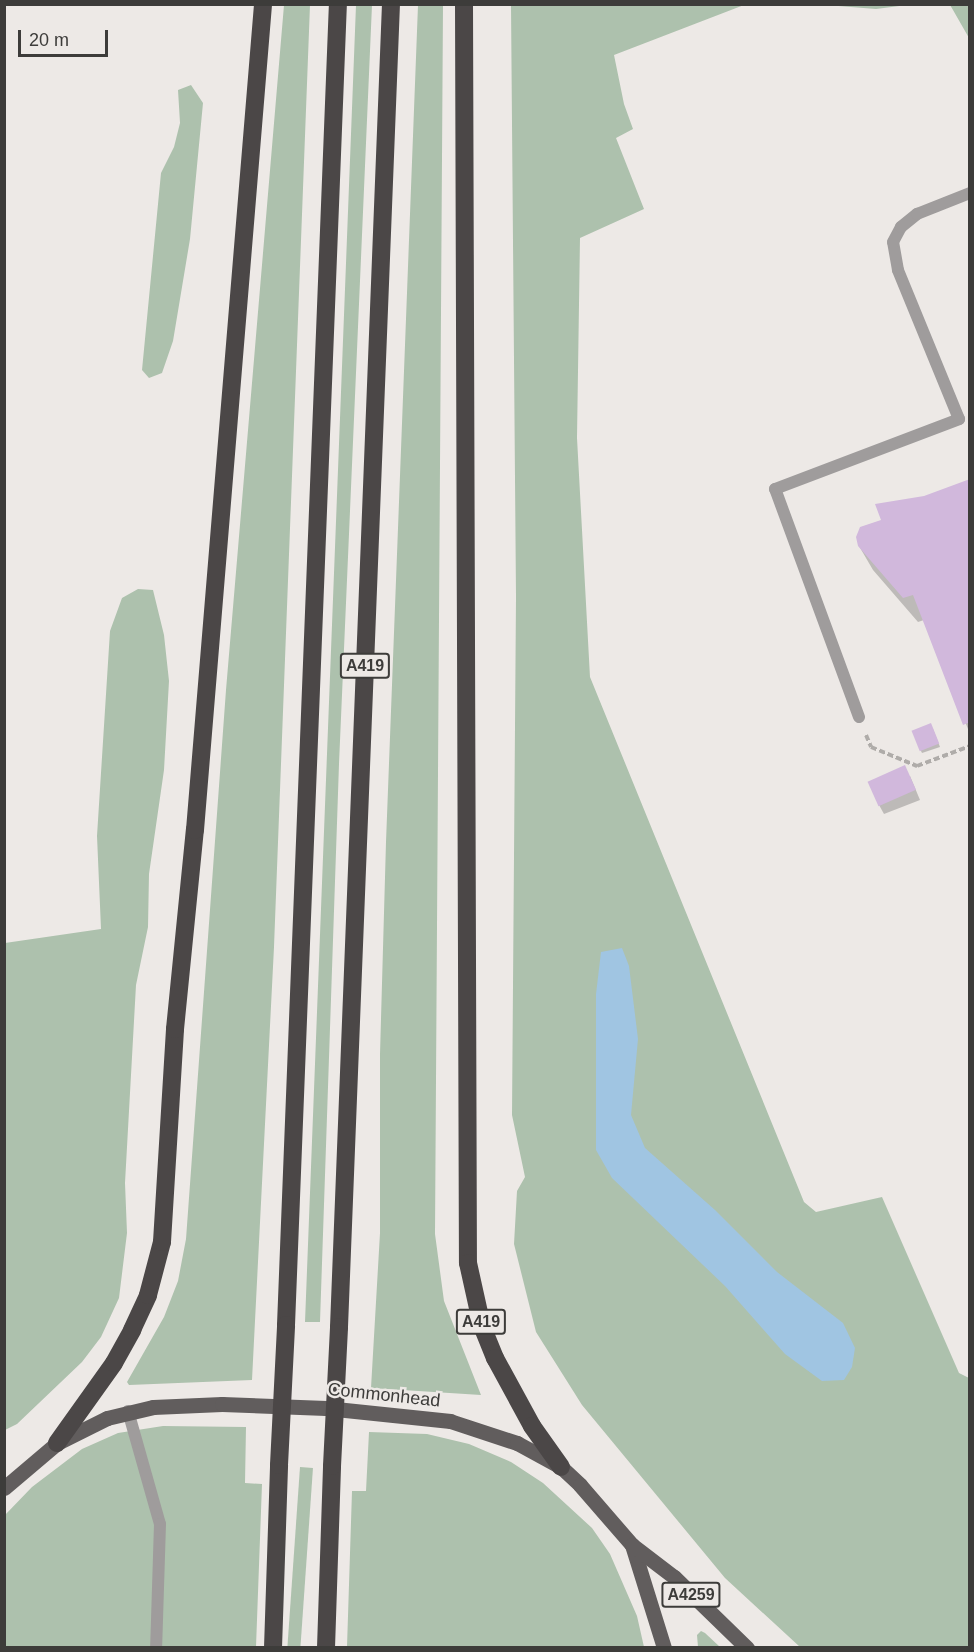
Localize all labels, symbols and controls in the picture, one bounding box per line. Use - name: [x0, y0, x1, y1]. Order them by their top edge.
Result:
- scale bar: [21, 18, 111, 56]
- text: 20 m: [29, 30, 69, 50]
- road number: A419: [340, 653, 391, 679]
- road number: A419: [456, 1309, 506, 1335]
- street label: Commonhead: [327, 1378, 441, 1412]
- road number: A4259: [661, 1582, 721, 1608]

